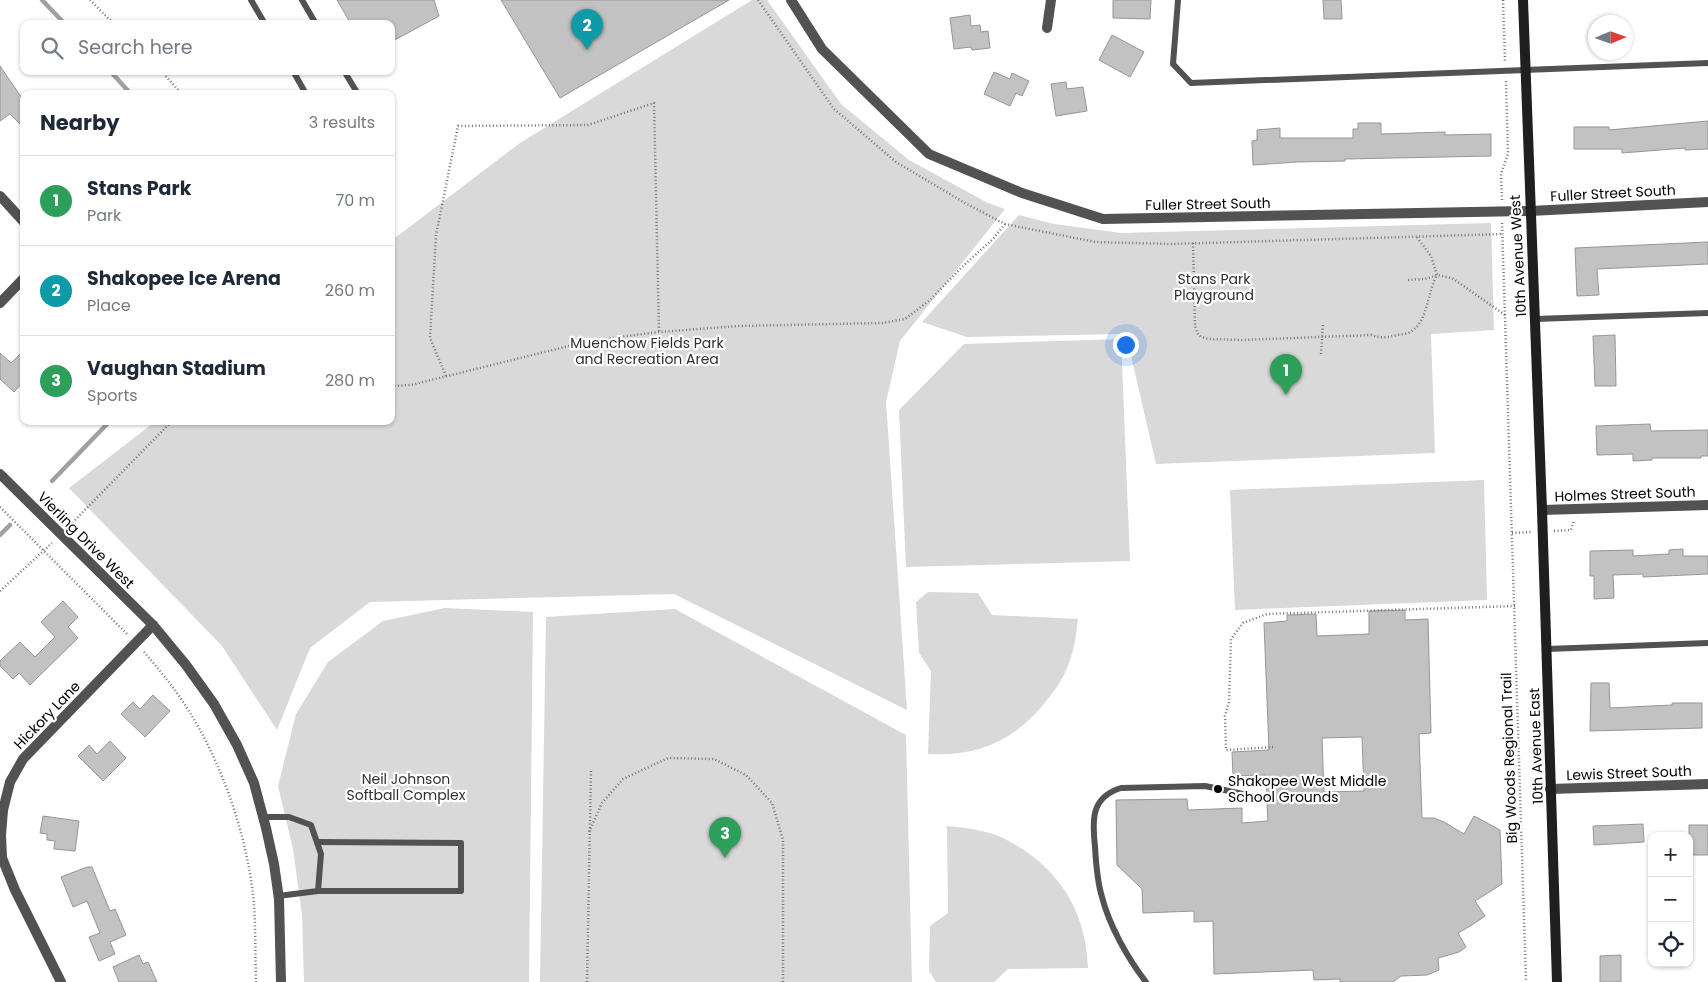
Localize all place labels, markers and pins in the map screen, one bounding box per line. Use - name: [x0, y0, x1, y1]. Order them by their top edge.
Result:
- pin: 2: [571, 9, 603, 50]
- pin: 1: [1270, 354, 1302, 395]
- place label: Shakopee West Middle School Grounds: [1228, 771, 1387, 807]
- marker: Shakopee West Middle School Grounds: [1212, 783, 1224, 795]
- pin: 3: [709, 817, 741, 858]

